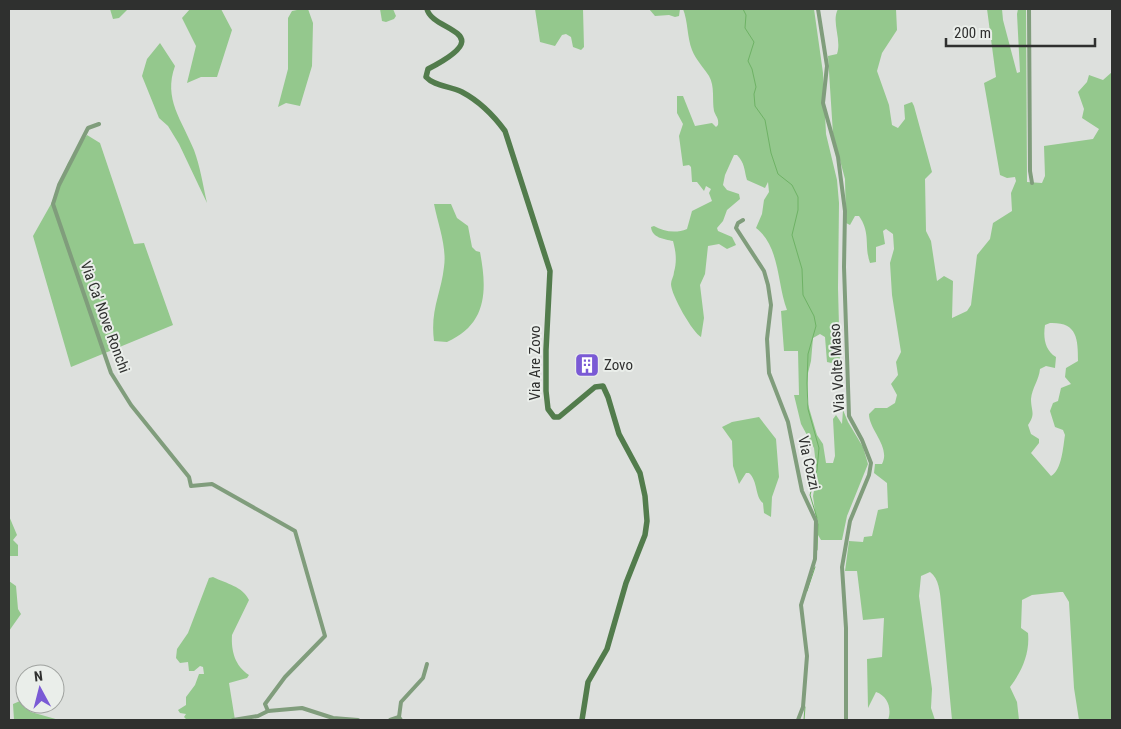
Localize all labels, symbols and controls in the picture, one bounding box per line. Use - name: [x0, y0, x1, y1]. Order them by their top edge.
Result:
- scale bar: [946, 15, 1095, 47]
- text: 200 m: [954, 24, 991, 42]
- street label: Via Ca' Nove Ronchi: [76, 259, 134, 375]
- street label: Via Volte Maso: [826, 323, 848, 413]
- street label: Via Are Zovo: [526, 326, 544, 400]
- building icon: Zovo: [574, 352, 600, 378]
- place label: Zovo: [604, 356, 633, 374]
- street label: Via Cozzi: [794, 434, 824, 492]
- north arrow: [15, 664, 65, 714]
- text: N: [33, 668, 44, 685]

